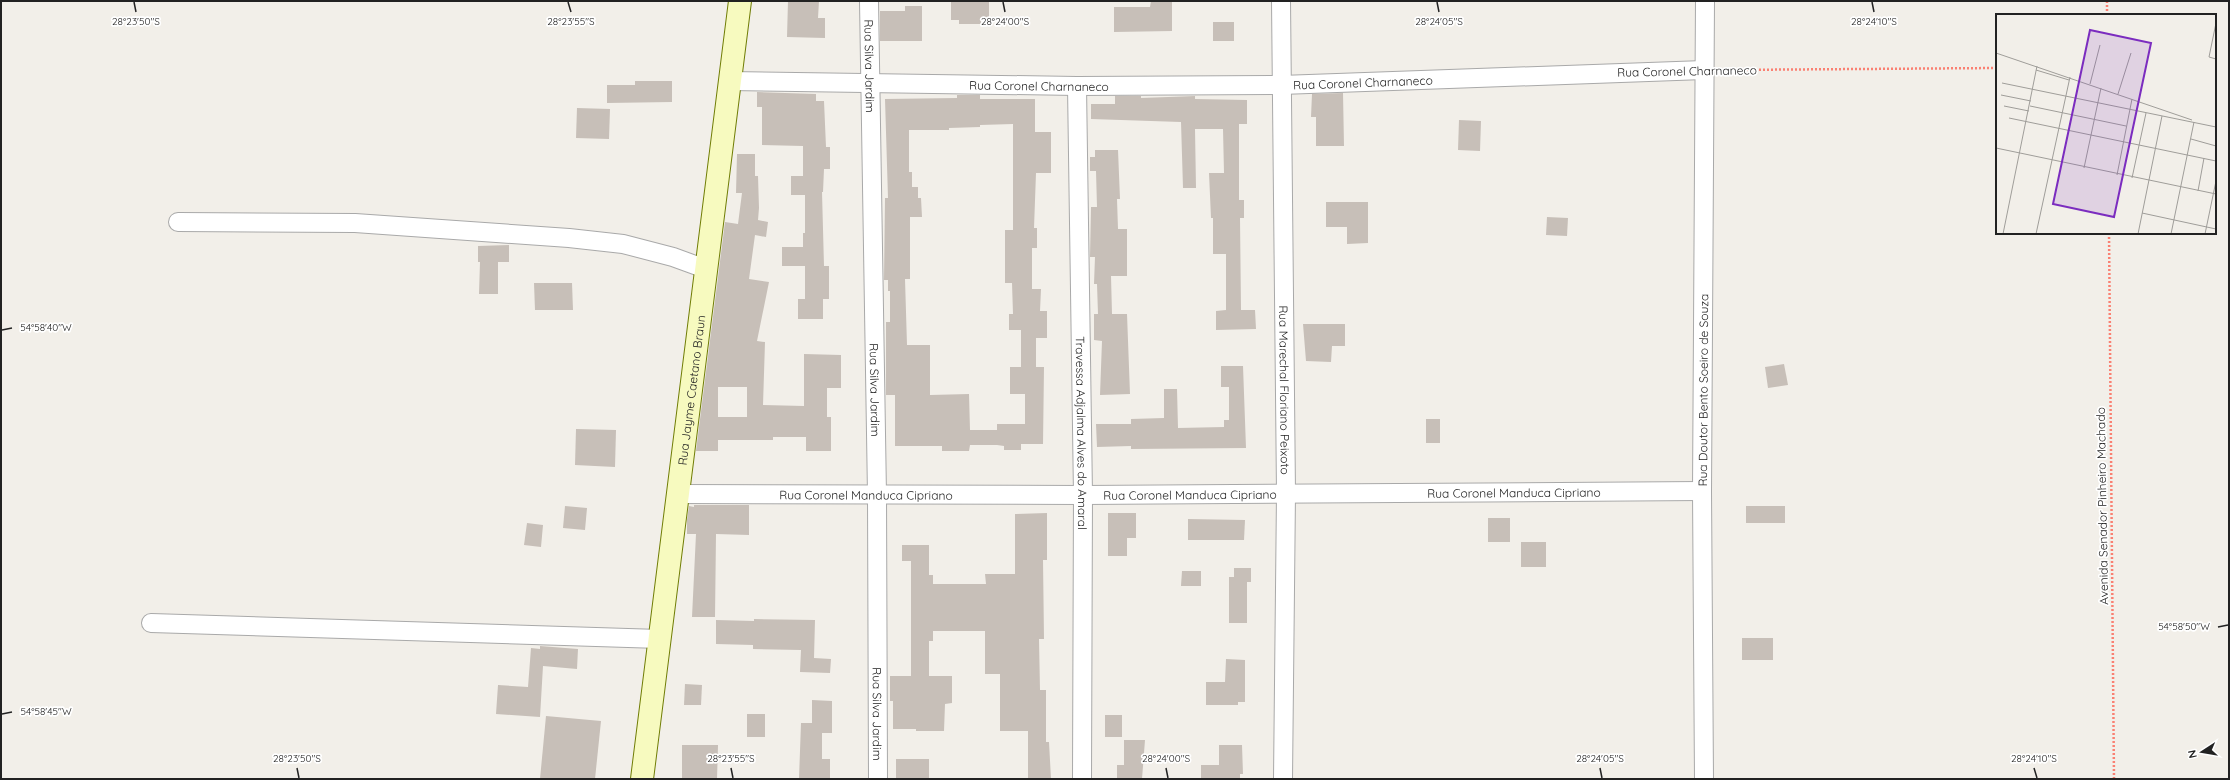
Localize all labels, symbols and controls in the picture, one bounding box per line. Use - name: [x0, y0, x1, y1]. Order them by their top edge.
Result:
- inset map: [1996, 14, 2216, 234]
- text: 28°23'50"S: [112, 15, 160, 28]
- text: 28°23'55"S: [547, 15, 595, 28]
- text: 28°24'00"S: [981, 15, 1029, 28]
- text: 28°24'05"S: [1415, 15, 1463, 28]
- text: 28°24'10"S: [1851, 15, 1897, 28]
- street label: Rua Silva Jardim: [862, 19, 878, 113]
- street label: Rua Coronel Charnaneco: [1617, 62, 1757, 80]
- street label: Rua Coronel Charnaneco: [1293, 72, 1433, 92]
- street label: Rua Coronel Charnaneco: [969, 77, 1109, 94]
- street label: Rua Doutor Bento Soeiro de Souza: [1695, 294, 1711, 486]
- street label: Rua Marechal Floriano Peixoto: [1277, 305, 1293, 475]
- street label: Rua Jayme Caetano Braun: [674, 314, 708, 466]
- text: 54°58'40"W: [20, 321, 72, 334]
- street label: Travessa Adjalma Alves do Amaral: [1073, 336, 1091, 530]
- street label: Rua Silva Jardim: [867, 343, 884, 437]
- street label: Avenida Senador Pinheiro Machado: [2093, 407, 2111, 605]
- street label: Rua Coronel Manduca Cipriano: [1427, 484, 1601, 500]
- street label: Rua Coronel Manduca Cipriano: [1103, 486, 1277, 502]
- street label: Rua Coronel Manduca Cipriano: [779, 487, 953, 502]
- text: 54°58'50"W: [2158, 620, 2210, 633]
- street label: Rua Silva Jardim: [870, 667, 885, 761]
- text: 54°58'45"W: [20, 705, 72, 718]
- north arrow: [2182, 732, 2222, 772]
- text: N: [2185, 749, 2200, 759]
- text: 28°23'50"S: [273, 752, 321, 765]
- text: 28°23'55"S: [707, 752, 755, 765]
- text: 28°24'00"S: [1142, 752, 1190, 765]
- text: 28°24'05"S: [1576, 752, 1624, 765]
- text: 28°24'10"S: [2011, 752, 2057, 765]

